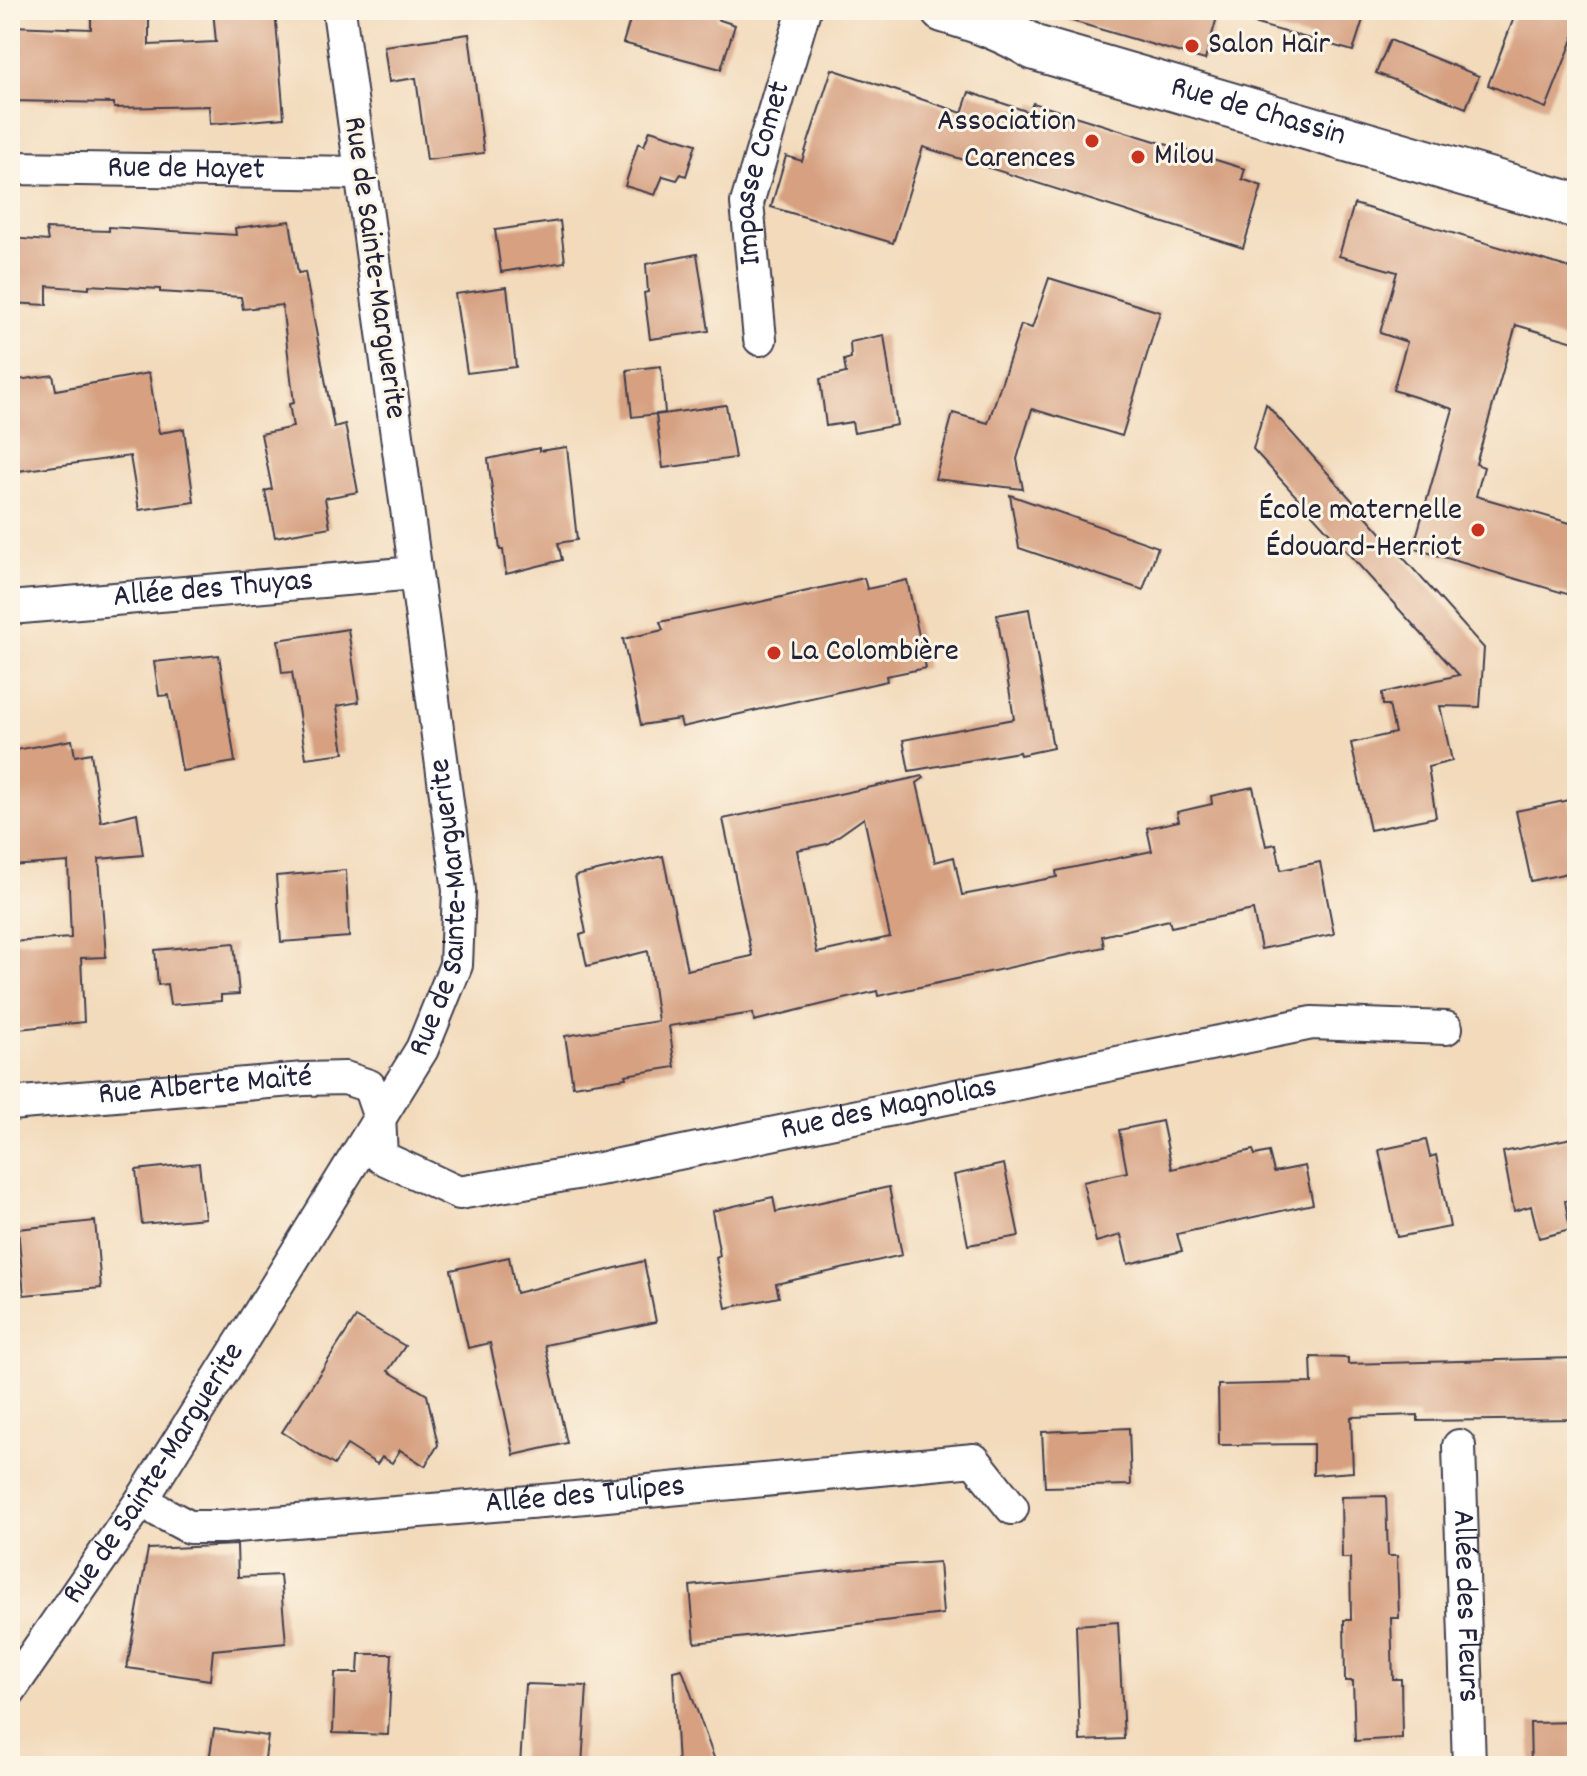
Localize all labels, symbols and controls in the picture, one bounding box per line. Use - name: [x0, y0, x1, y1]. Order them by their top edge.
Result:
- place label: Salon Hair: [1208, 23, 1330, 69]
- marker: Salon Hair: [1183, 37, 1201, 55]
- street label: Rue de Chassin: [1165, 66, 1351, 160]
- street label: Impasse Comet: [724, 76, 805, 268]
- place label: Association Carences: [937, 100, 1076, 183]
- street label: Rue de Sainte-Marguerite: [329, 114, 417, 422]
- marker: Association Carences: [1083, 132, 1101, 150]
- place label: Milou: [1154, 134, 1214, 180]
- street label: Rue de Hayet: [107, 146, 265, 195]
- marker: Milou: [1129, 148, 1147, 166]
- place label: École maternelle Édouard-Herriot: [1258, 489, 1462, 572]
- marker: École maternelle Édouard-Herriot: [1469, 521, 1487, 539]
- street label: Allée des Thuyas: [111, 559, 315, 622]
- place label: La Colombière: [790, 630, 959, 676]
- marker: La Colombière: [765, 644, 783, 662]
- street label: Rue de Sainte-Marguerite: [398, 755, 482, 1064]
- street label: Rue Alberte Maïté: [97, 1056, 313, 1119]
- street label: Rue des Magnolias: [777, 1065, 1001, 1154]
- street label: Rue de Sainte-Marguerite: [52, 1334, 258, 1615]
- street label: Allée des Tulipes: [483, 1465, 687, 1529]
- street label: Allée des Fleurs: [1438, 1509, 1490, 1703]

